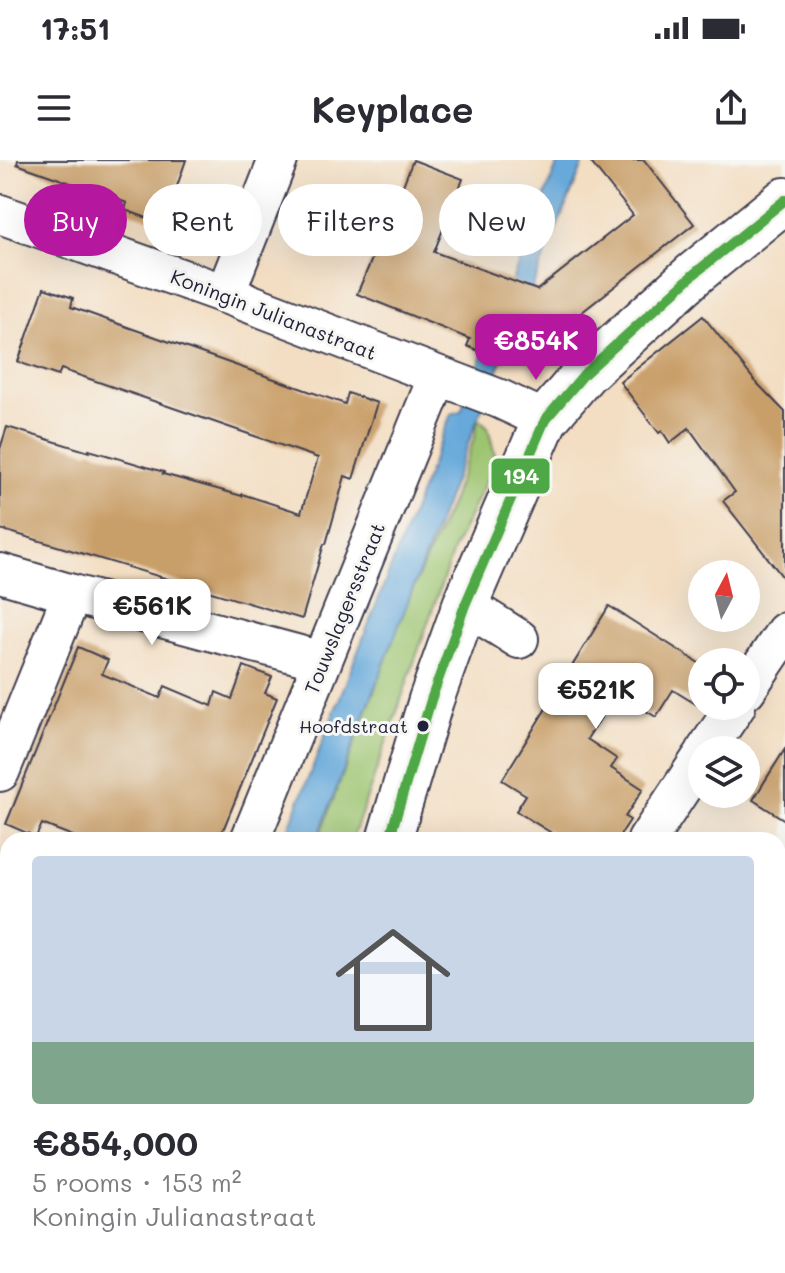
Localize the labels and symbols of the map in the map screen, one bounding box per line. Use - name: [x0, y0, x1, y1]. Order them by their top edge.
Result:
- street label: Koningin Julianastraat: [167, 263, 381, 365]
- pin: €854K: [480, 314, 592, 382]
- line badge: 194: [490, 457, 551, 495]
- text: 194: [503, 461, 540, 490]
- street label: Touwslagersstraat: [298, 518, 390, 698]
- north arrow: [688, 560, 760, 632]
- pin: €561K: [96, 579, 208, 647]
- pin: €521K: [540, 663, 652, 731]
- place label: Hoofdstraat: [299, 714, 408, 738]
- marker: Hoofdstraat: [415, 718, 431, 734]

